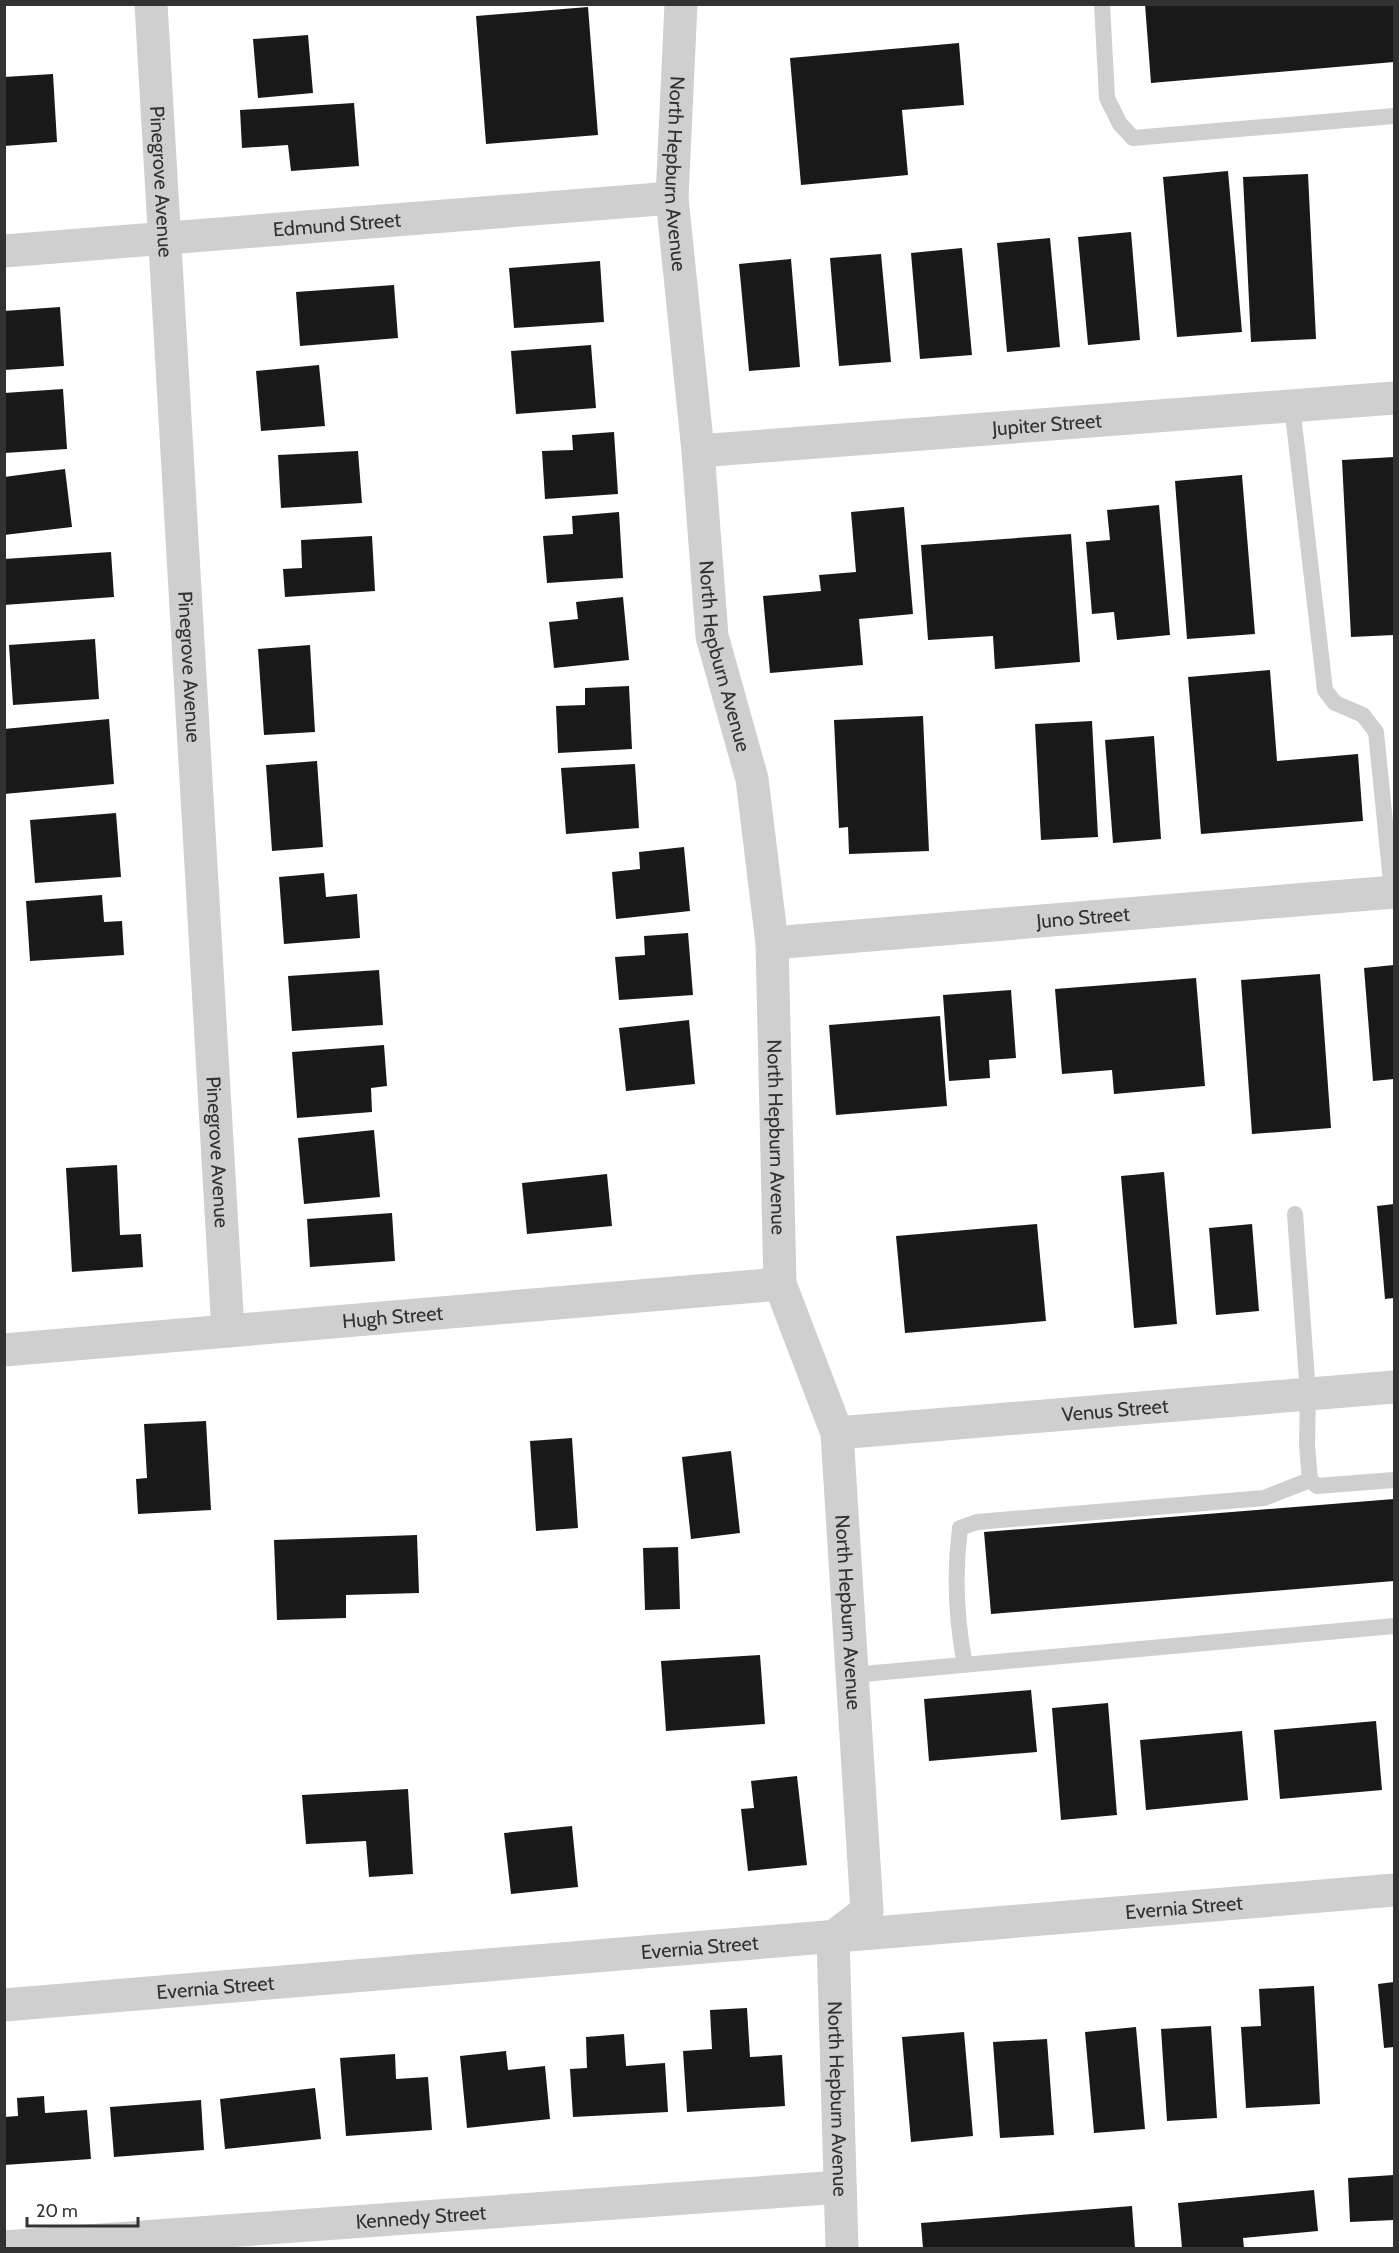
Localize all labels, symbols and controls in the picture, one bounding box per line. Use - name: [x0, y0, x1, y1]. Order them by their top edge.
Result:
- street label: North Hepburn Avenue: [659, 76, 691, 272]
- street label: Pinegrove Avenue: [145, 105, 178, 258]
- street label: Edmund Street: [272, 208, 402, 242]
- street label: Jupiter Street: [990, 408, 1103, 441]
- street label: North Hepburn Avenue: [694, 559, 756, 755]
- street label: Pinegrove Avenue: [173, 590, 206, 743]
- street label: Juno Street: [1034, 902, 1131, 933]
- street label: North Hepburn Avenue: [762, 1039, 791, 1235]
- street label: Pinegrove Avenue: [201, 1076, 234, 1229]
- street label: Hugh Street: [341, 1301, 444, 1333]
- street label: Venus Street: [1061, 1394, 1170, 1426]
- street label: North Hepburn Avenue: [830, 1514, 866, 1711]
- street label: Evernia Street: [1124, 1891, 1244, 1924]
- street label: Evernia Street: [640, 1931, 760, 1964]
- street label: Evernia Street: [155, 1971, 275, 2004]
- street label: North Hepburn Avenue: [823, 2001, 853, 2197]
- scale bar: [27, 2190, 138, 2228]
- text: 20 m: [36, 2200, 78, 2222]
- street label: Kennedy Street: [355, 2200, 487, 2234]

